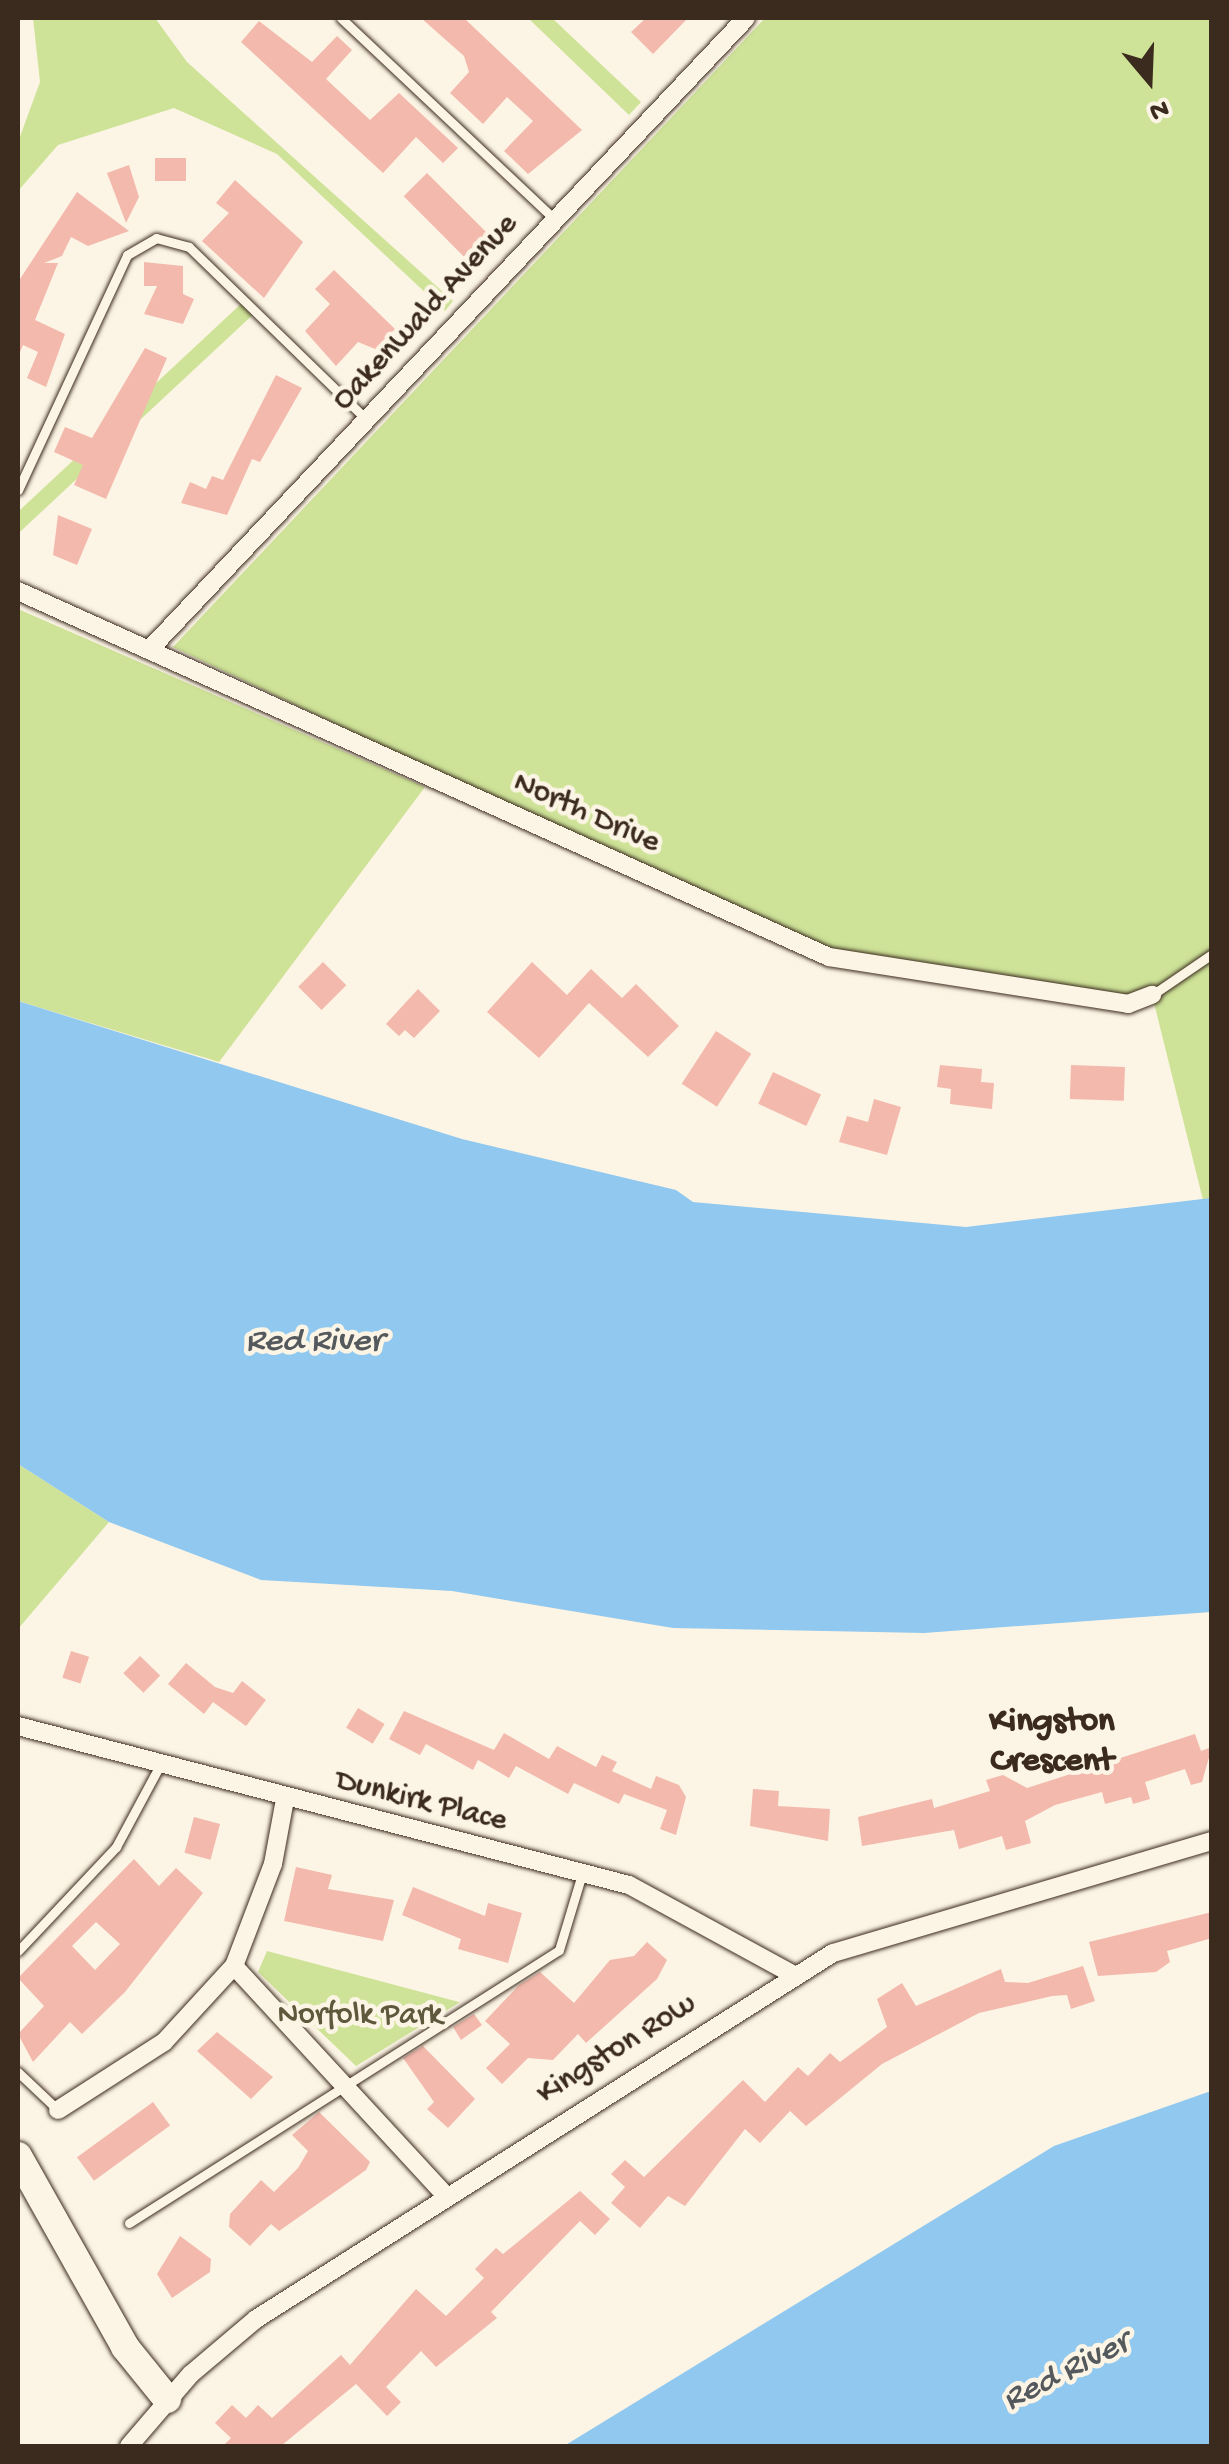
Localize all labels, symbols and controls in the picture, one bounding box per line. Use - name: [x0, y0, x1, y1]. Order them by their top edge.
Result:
- north arrow: [1099, 30, 1199, 130]
- text: N: [1145, 90, 1173, 127]
- street label: Oakenwald Avenue: [325, 207, 527, 419]
- street label: North Drive: [507, 765, 665, 863]
- water label: Red River: [245, 1322, 383, 1364]
- district label: Kingston Crescent: [989, 1702, 1115, 1784]
- street label: Dunkirk Place: [331, 1762, 511, 1842]
- street label: Kingston Row: [530, 1986, 704, 2114]
- park label: Norfolk Park: [277, 1997, 443, 2035]
- water label: Red River: [996, 2323, 1138, 2423]

